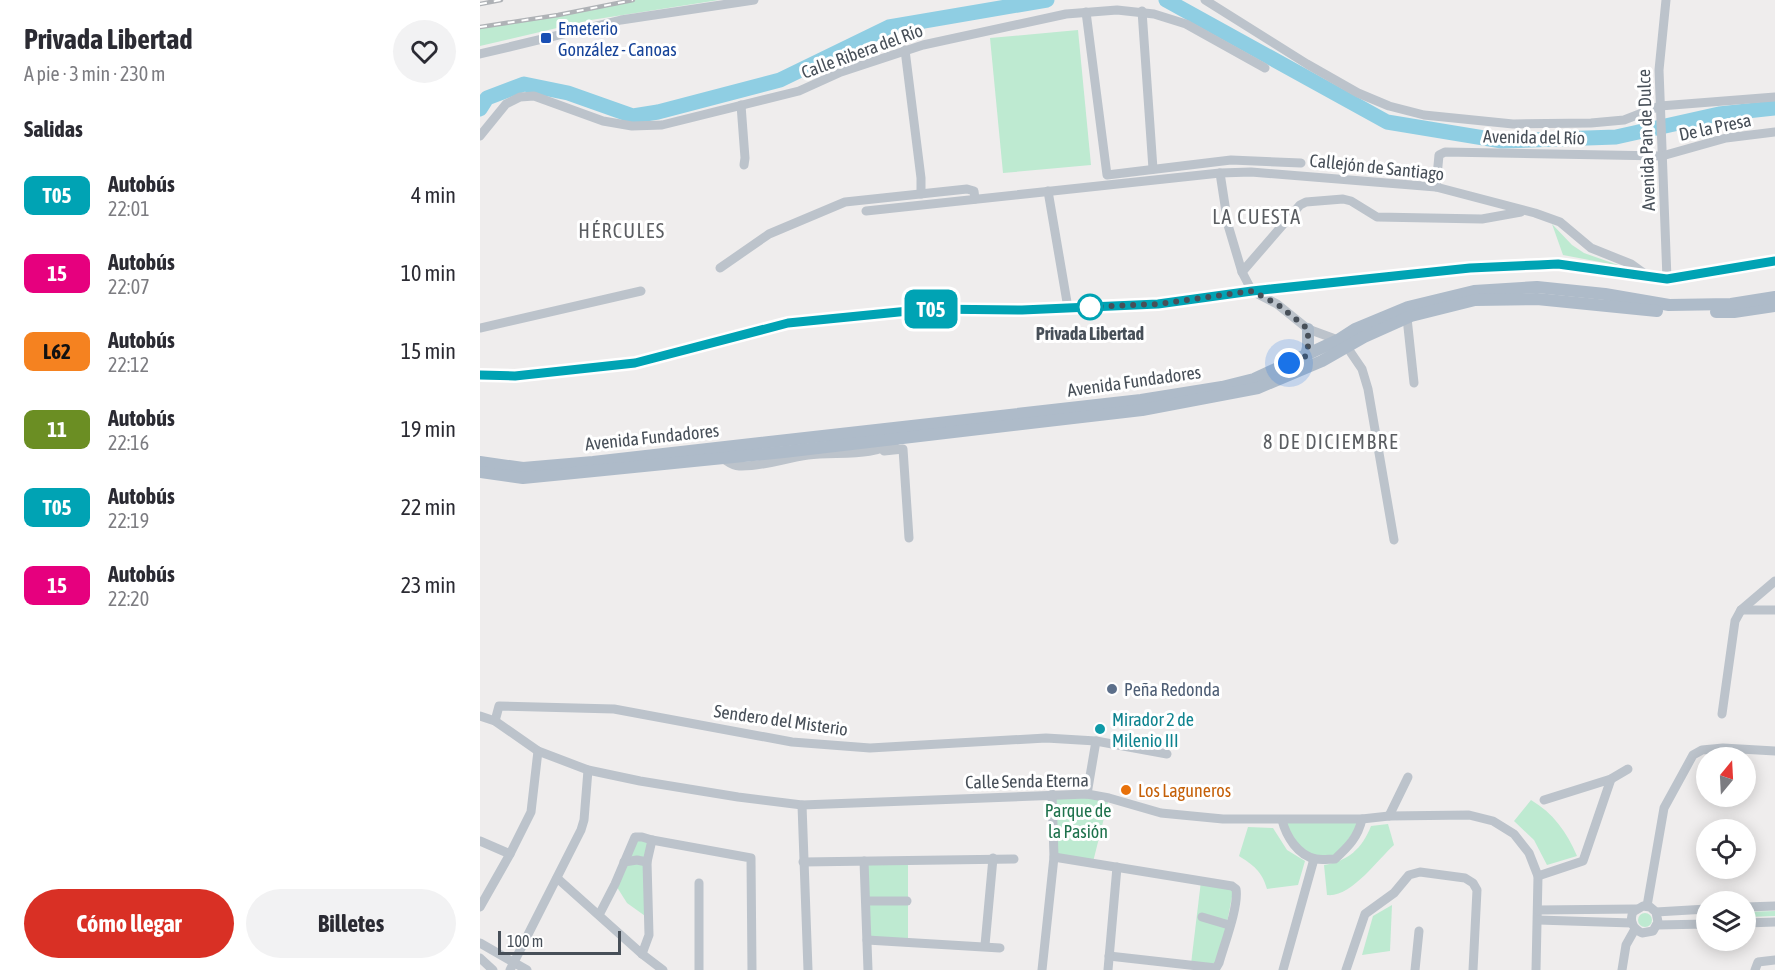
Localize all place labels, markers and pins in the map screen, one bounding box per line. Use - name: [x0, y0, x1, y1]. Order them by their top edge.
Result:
- place label: Emeterio González - Canoas: [558, 18, 677, 60]
- marker: Emeterio González - Canoas: [539, 31, 553, 45]
- marker: Privada Libertad: [1077, 294, 1103, 320]
- place label: Privada Libertad: [1036, 323, 1144, 344]
- place label: Peña Redonda: [1124, 679, 1220, 700]
- marker: Peña Redonda: [1105, 682, 1119, 696]
- place label: Mirador 2 de Milenio III: [1112, 709, 1194, 751]
- marker: Mirador 2 de Milenio III: [1093, 722, 1107, 736]
- place label: Los Laguneros: [1138, 780, 1231, 801]
- marker: Los Laguneros: [1119, 783, 1133, 797]

